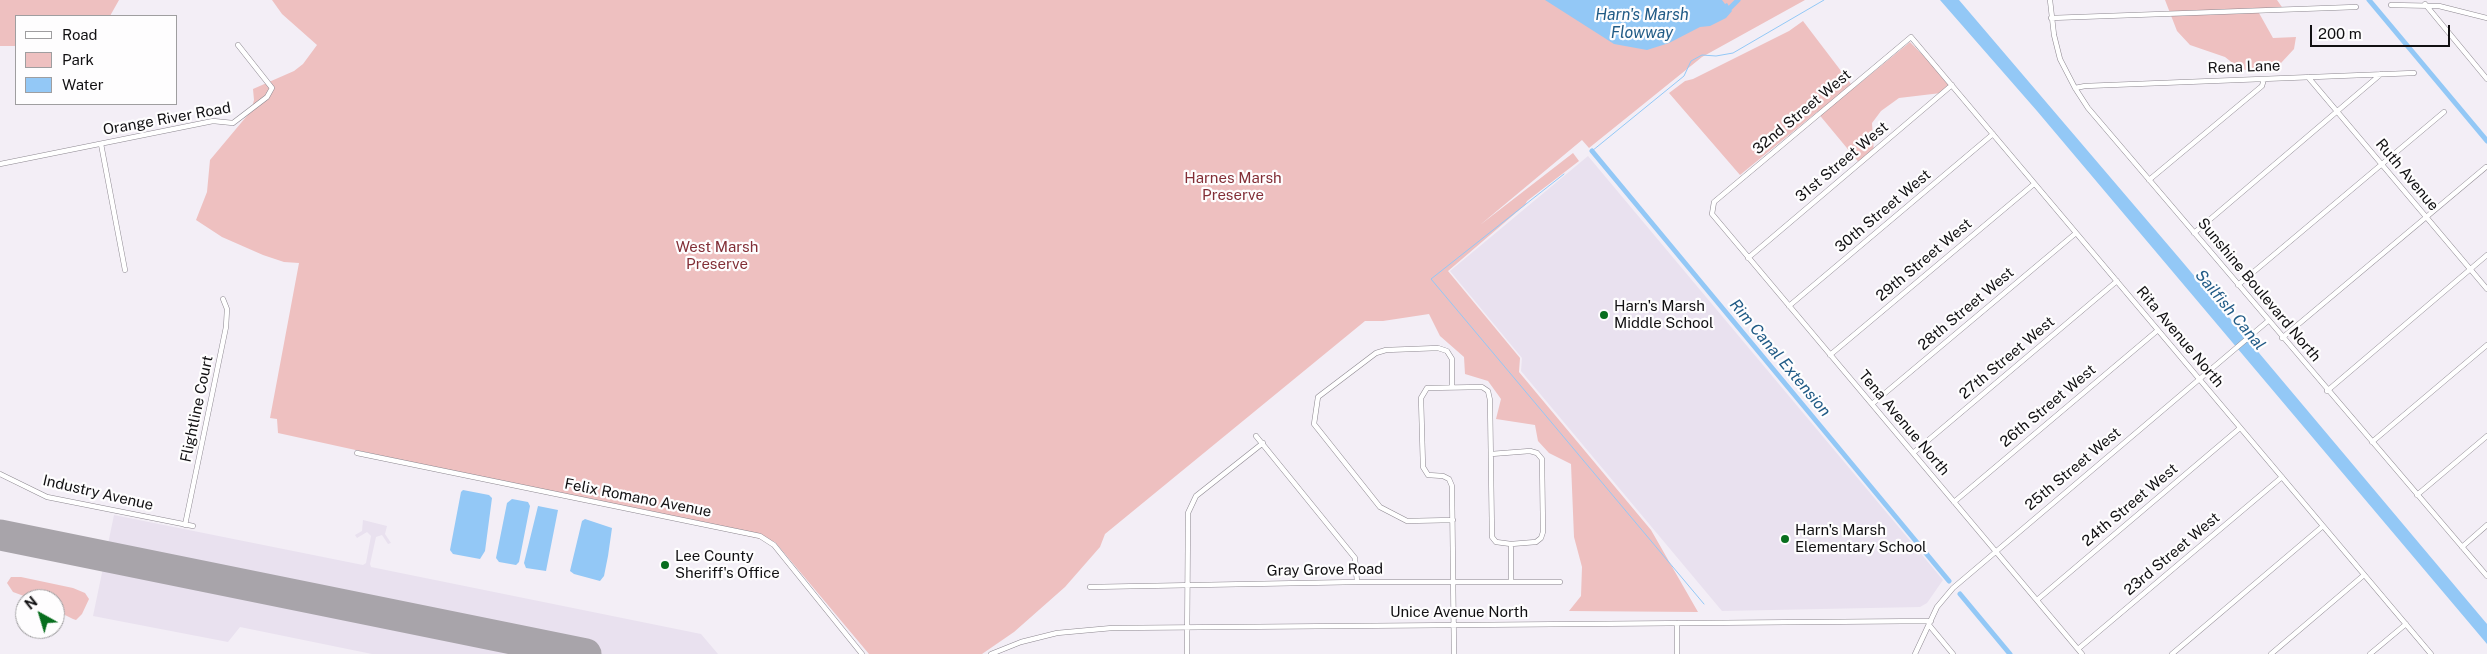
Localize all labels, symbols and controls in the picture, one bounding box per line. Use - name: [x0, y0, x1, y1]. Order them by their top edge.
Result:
- water label: Harn's Marsh Flowway: [1595, 5, 1689, 43]
- legend: [15, 15, 178, 105]
- scale bar: [2312, 15, 2452, 47]
- text: 200 m: [2318, 25, 2362, 42]
- text: Road: [62, 26, 98, 43]
- text: Park: [62, 51, 94, 68]
- street label: Rena Lane: [2207, 57, 2281, 77]
- street label: 32nd Street West: [1749, 66, 1855, 158]
- text: Water: [62, 76, 104, 93]
- street label: Orange River Road: [102, 99, 232, 139]
- street label: 31st Street West: [1792, 118, 1892, 206]
- street label: Ruth Avenue: [2372, 135, 2442, 215]
- street label: 30th Street West: [1831, 166, 1935, 256]
- park label: Harnes Marsh Preserve: [1184, 169, 1282, 204]
- street label: 29th Street West: [1873, 215, 1975, 305]
- street label: Sunshine Boulevard North: [2194, 215, 2324, 365]
- park label: West Marsh Preserve: [676, 238, 758, 273]
- street label: 28th Street West: [1914, 264, 2018, 354]
- water label: Sailfish Canal: [2191, 266, 2269, 354]
- street label: Rita Avenue North: [2132, 283, 2228, 391]
- water label: Rim Canal Extension: [1725, 296, 1835, 420]
- place label: Harn's Marsh Middle School: [1614, 297, 1714, 332]
- marker: Harn's Marsh Middle School: [1598, 309, 1610, 321]
- street label: 27th Street West: [1956, 313, 2058, 403]
- street label: Flightline Court: [177, 354, 217, 464]
- street label: 26th Street West: [1997, 361, 2099, 451]
- street label: Tena Avenue North: [1855, 367, 1953, 479]
- street label: 25th Street West: [2021, 424, 2125, 514]
- street label: 24th Street West: [2079, 460, 2181, 550]
- street label: Industry Avenue: [41, 472, 155, 514]
- street label: Felix Romano Avenue: [563, 475, 713, 521]
- street label: 23rd Street West: [2120, 509, 2224, 599]
- place label: Harn's Marsh Elementary School: [1795, 521, 1927, 556]
- marker: Harn's Marsh Elementary School: [1779, 533, 1791, 545]
- place label: Lee County Sheriff's Office: [675, 547, 780, 582]
- marker: Lee County Sheriff's Office: [659, 559, 671, 571]
- street label: Gray Grove Road: [1267, 560, 1383, 580]
- north arrow: [15, 589, 65, 639]
- text: N: [22, 593, 40, 613]
- street label: Unice Avenue North: [1390, 603, 1528, 621]

